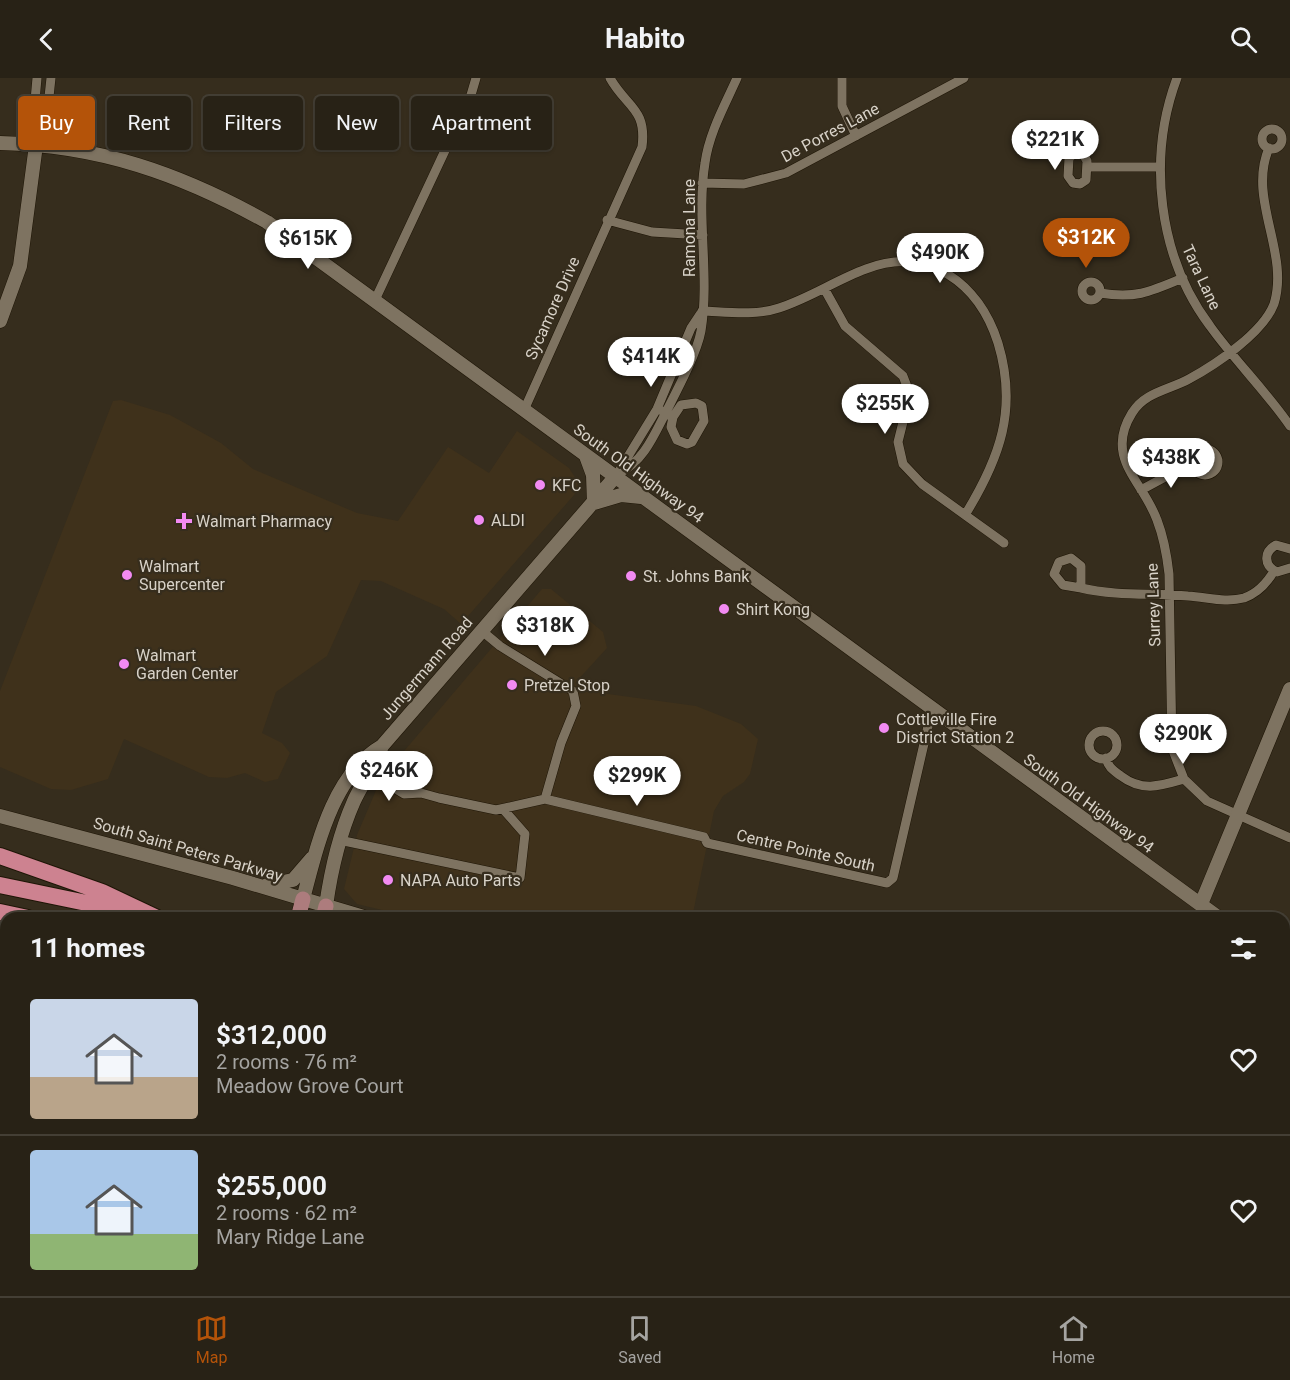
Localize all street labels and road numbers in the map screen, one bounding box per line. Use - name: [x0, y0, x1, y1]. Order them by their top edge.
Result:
- street label: De Porres Lane: [778, 99, 882, 166]
- street label: Ramona Lane: [680, 179, 699, 277]
- street label: Tara Lane: [1178, 242, 1225, 313]
- street label: Sycamore Drive: [521, 254, 584, 363]
- street label: South Old Highway 94: [570, 420, 708, 527]
- street label: Surrey Lane: [1143, 563, 1164, 647]
- street label: Jungermann Road: [376, 613, 476, 724]
- street label: South Old Highway 94: [1020, 750, 1158, 857]
- street label: South Saint Peters Parkway: [91, 813, 285, 886]
- street label: Centre Pointe South: [735, 825, 877, 876]

